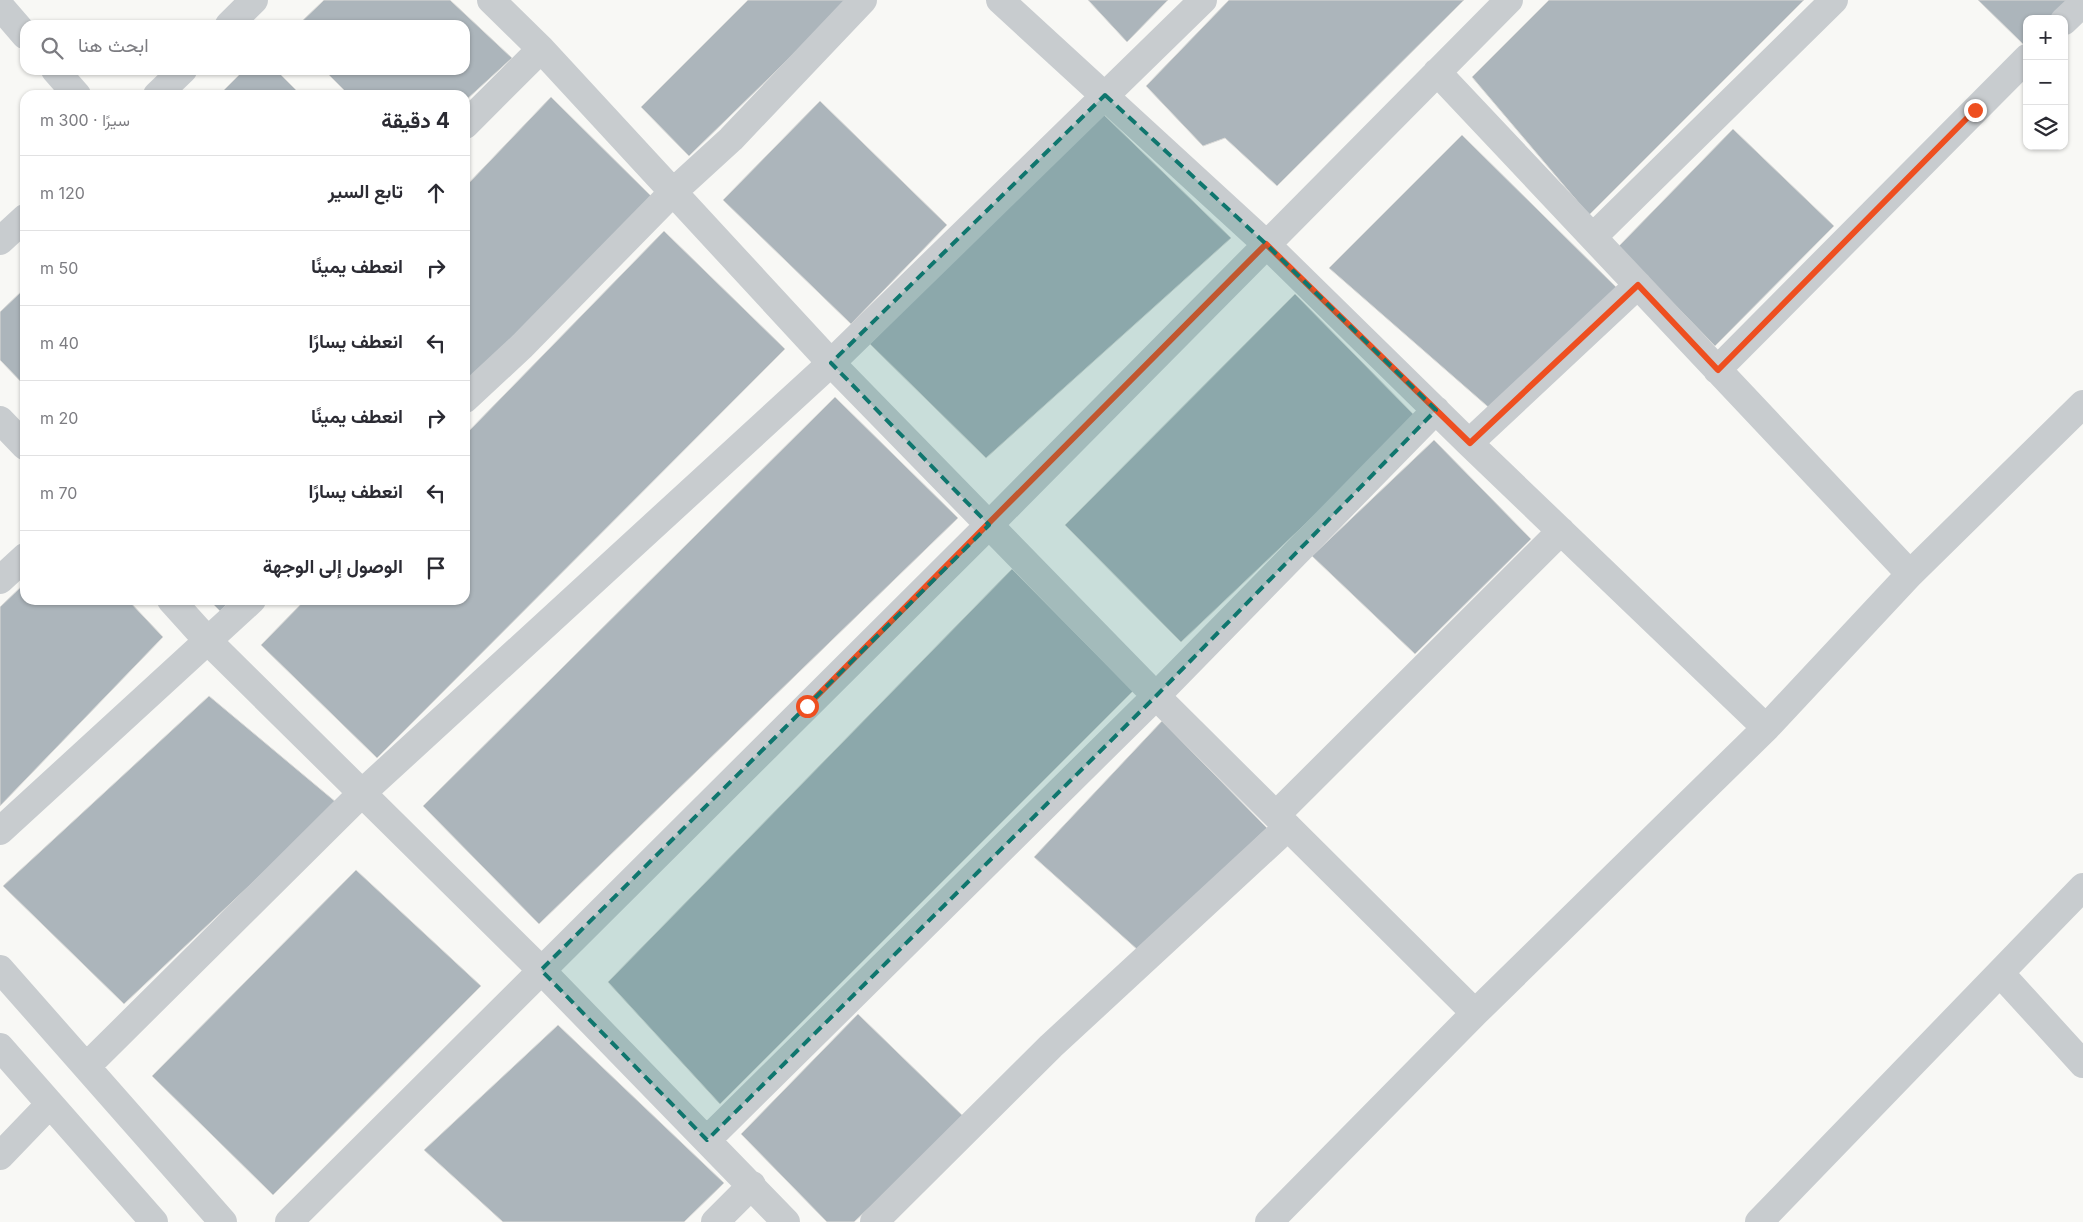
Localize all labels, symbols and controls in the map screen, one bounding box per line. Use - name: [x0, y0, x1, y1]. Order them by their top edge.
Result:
- map controls: [2023, 15, 2068, 150]
- button: +: [2023, 15, 2068, 60]
- search box: [20, 20, 470, 75]
- icon: search: [38, 34, 66, 62]
- text: ابحث هنا: [78, 34, 149, 57]
- button: −: [2023, 60, 2068, 105]
- route end: [1964, 99, 1987, 122]
- button: layers: [2023, 105, 2068, 150]
- text: 4 دقيقة: [381, 108, 450, 133]
- text: سيرًا · 300 m: [40, 110, 130, 130]
- icon: ahead: [422, 179, 450, 207]
- text: تابع السير: [328, 180, 403, 203]
- text: 120 m: [40, 183, 85, 203]
- icon: right: [422, 254, 450, 282]
- text: انعطف يمينًا: [311, 255, 403, 278]
- text: 50 m: [40, 258, 78, 278]
- icon: left: [422, 329, 450, 357]
- text: انعطف يسارًا: [309, 330, 403, 353]
- text: 40 m: [40, 333, 79, 353]
- icon: right: [422, 404, 450, 432]
- text: انعطف يمينًا: [311, 405, 403, 428]
- text: 20 m: [40, 408, 78, 428]
- icon: left: [422, 479, 450, 507]
- text: انعطف يسارًا: [309, 480, 403, 503]
- text: 70 m: [40, 483, 77, 503]
- icon: arrive: [422, 554, 450, 582]
- text: الوصول إلى الوجهة: [263, 555, 403, 578]
- route start: [796, 695, 819, 718]

